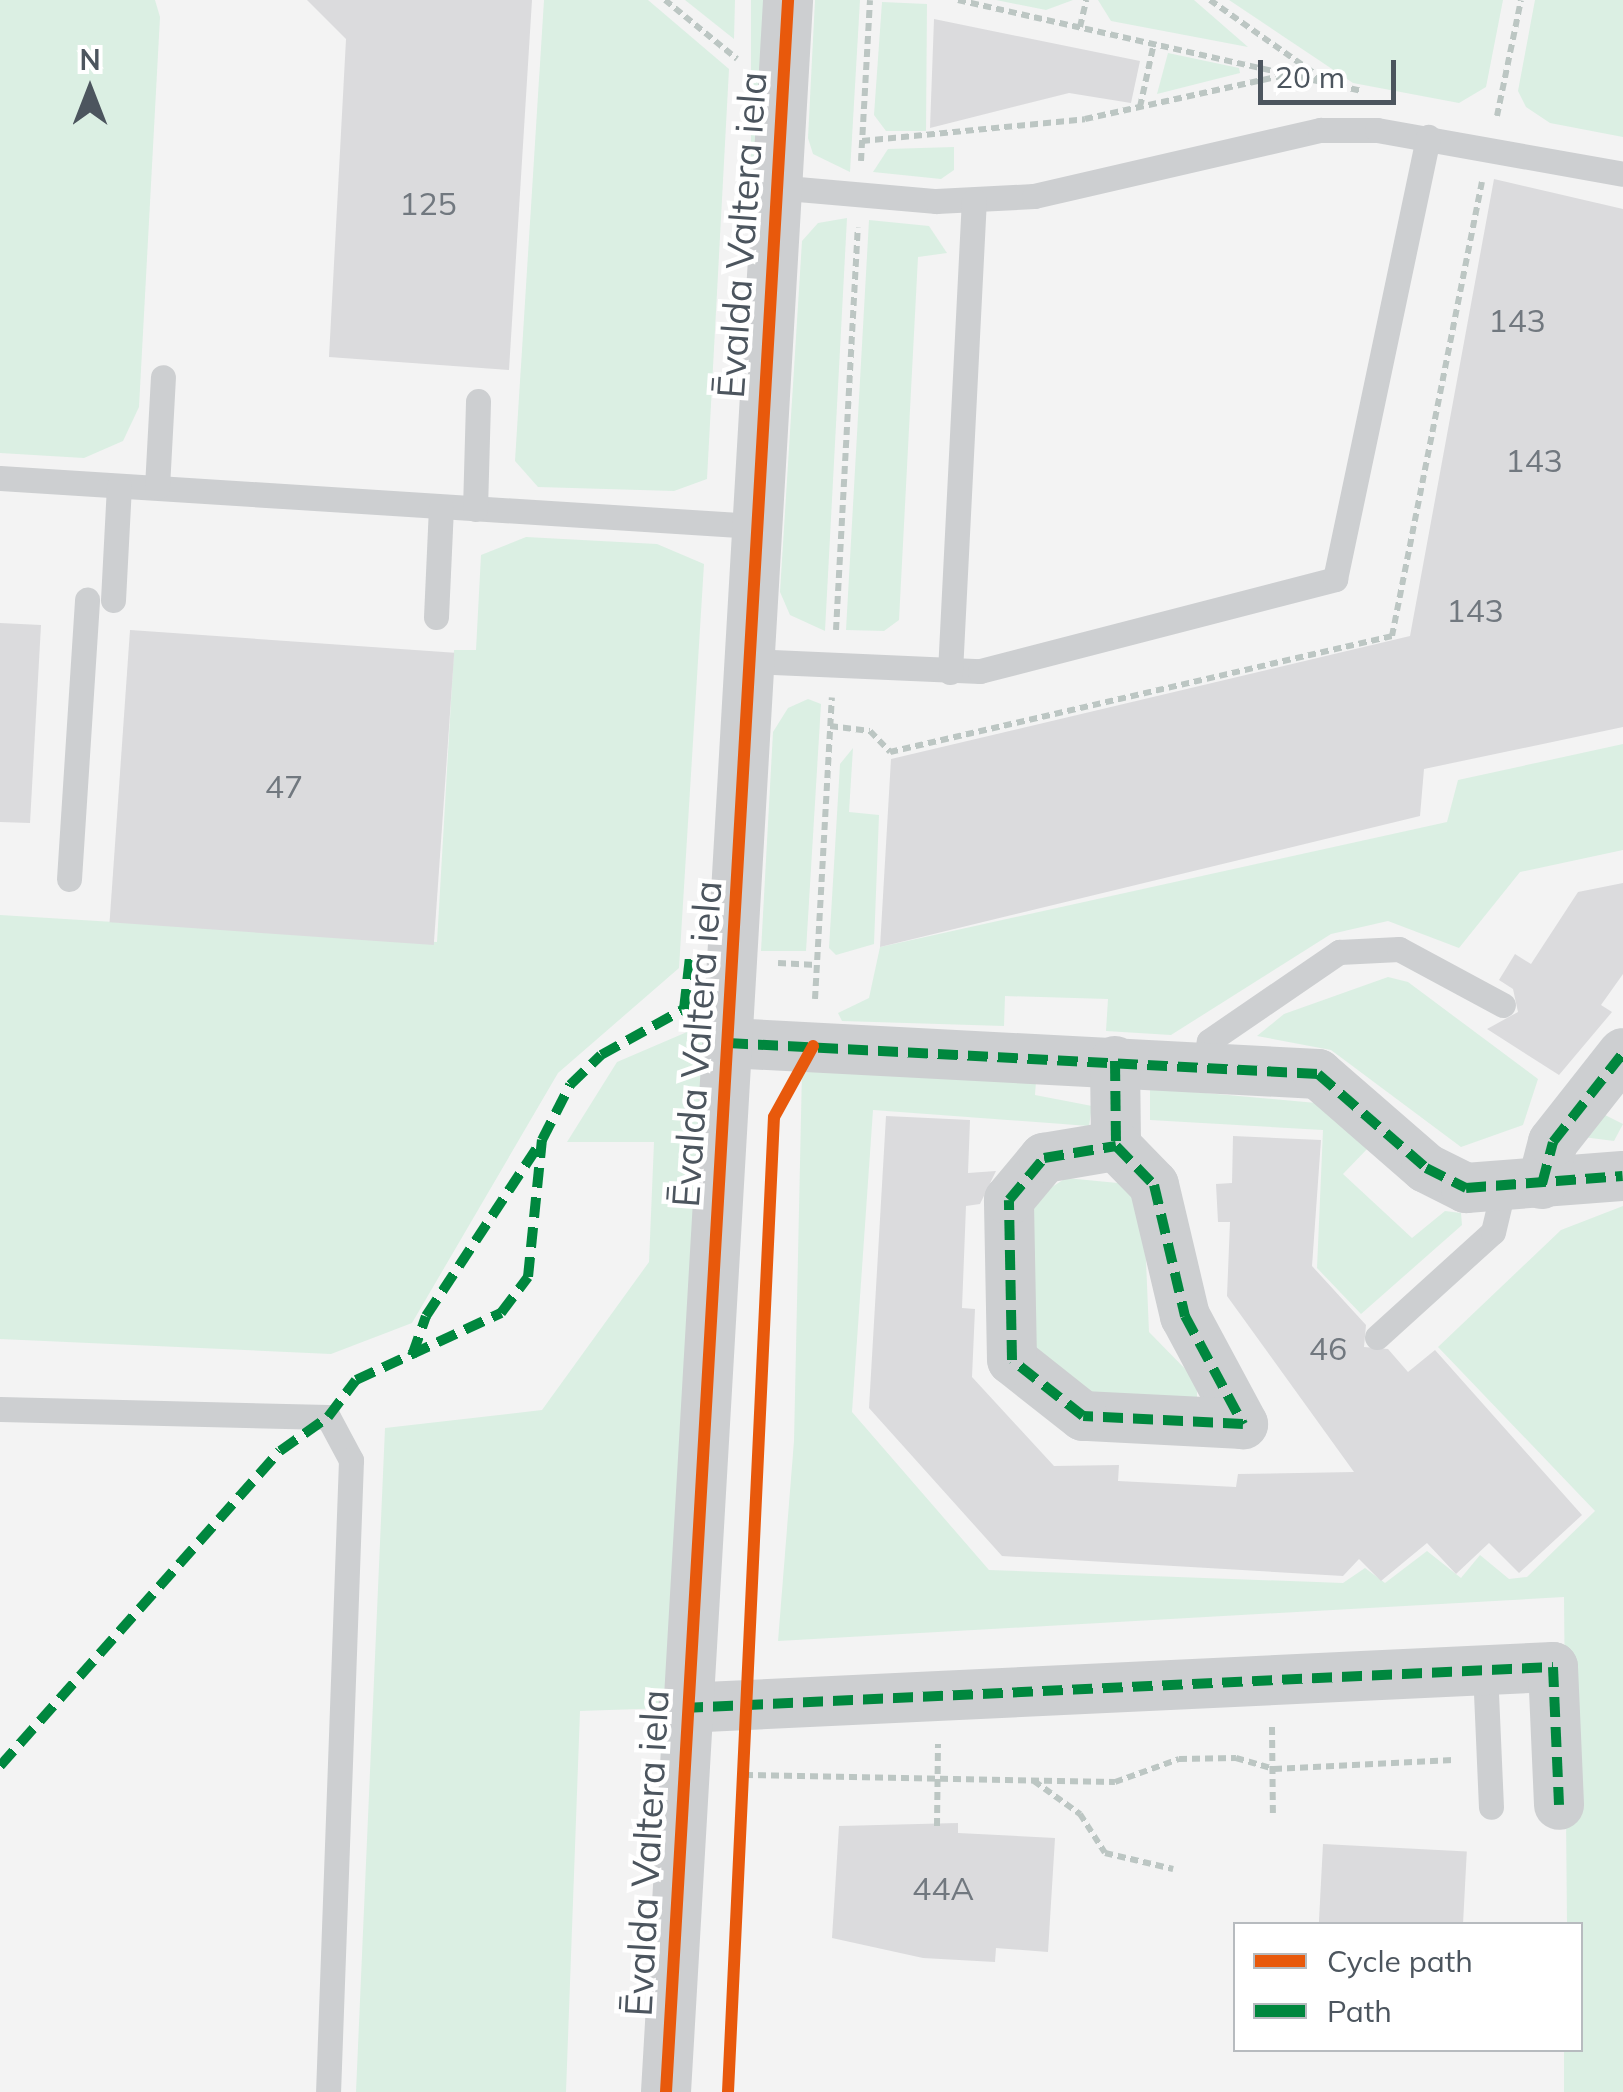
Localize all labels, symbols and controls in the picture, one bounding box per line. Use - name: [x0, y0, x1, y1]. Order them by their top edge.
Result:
- north arrow: [40, 40, 140, 140]
- scale bar: [1263, 40, 1400, 102]
- text: N: [79, 42, 101, 77]
- text: 20 m: [1275, 58, 1345, 96]
- street label: Ēvalda Valtera iela: [708, 70, 776, 400]
- house number: 125: [399, 184, 457, 222]
- house number: 143: [1488, 301, 1546, 339]
- house number: 143: [1505, 441, 1563, 479]
- house number: 143: [1446, 591, 1504, 629]
- house number: 47: [265, 767, 303, 805]
- street label: Ēvalda Valtera iela: [663, 879, 731, 1209]
- house number: 46: [1309, 1329, 1347, 1367]
- street label: Ēvalda Valtera iela: [616, 1689, 678, 2017]
- house number: 44A: [912, 1869, 974, 1907]
- legend: [1233, 1922, 1583, 2052]
- text: Cycle path: [1327, 1942, 1473, 1980]
- text: Path: [1327, 1992, 1392, 2030]

